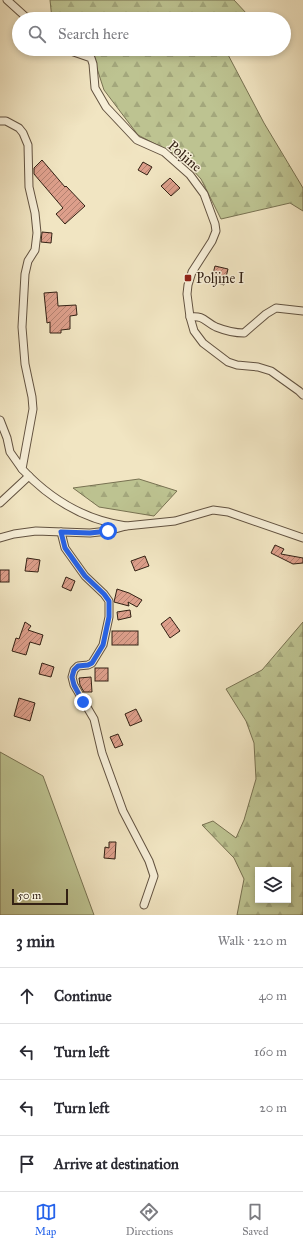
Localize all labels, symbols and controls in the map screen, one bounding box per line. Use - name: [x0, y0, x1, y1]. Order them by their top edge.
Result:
- search box: [12, 12, 291, 56]
- icon: search: [26, 23, 48, 45]
- text: Search here: [58, 25, 129, 43]
- street label: Poljine: [164, 137, 205, 176]
- place label: Poljine I: [196, 270, 244, 287]
- marker: Poljine I: [183, 273, 193, 283]
- route start: [99, 522, 117, 540]
- route end: [74, 693, 92, 711]
- map controls: [255, 867, 291, 903]
- button: layers: [255, 867, 291, 903]
- scale bar: [12, 887, 68, 906]
- text: 50 m: [18, 889, 41, 902]
- text: 3 min: [16, 931, 55, 952]
- text: Walk · 220 m: [218, 933, 287, 949]
- icon: ahead: [16, 985, 38, 1007]
- text: Continue: [54, 987, 112, 1005]
- text: 40 m: [258, 988, 287, 1004]
- icon: left: [16, 1041, 38, 1063]
- text: Turn left: [54, 1043, 110, 1061]
- text: 160 m: [254, 1044, 287, 1060]
- icon: left: [16, 1097, 38, 1119]
- text: Turn left: [54, 1099, 110, 1117]
- text: 20 m: [259, 1100, 287, 1116]
- icon: arrive: [16, 1153, 38, 1175]
- text: Arrive at destination: [54, 1155, 179, 1173]
- tab: Map: [35, 1201, 57, 1238]
- tab: Directions: [126, 1201, 173, 1238]
- tab: Saved: [242, 1201, 268, 1238]

